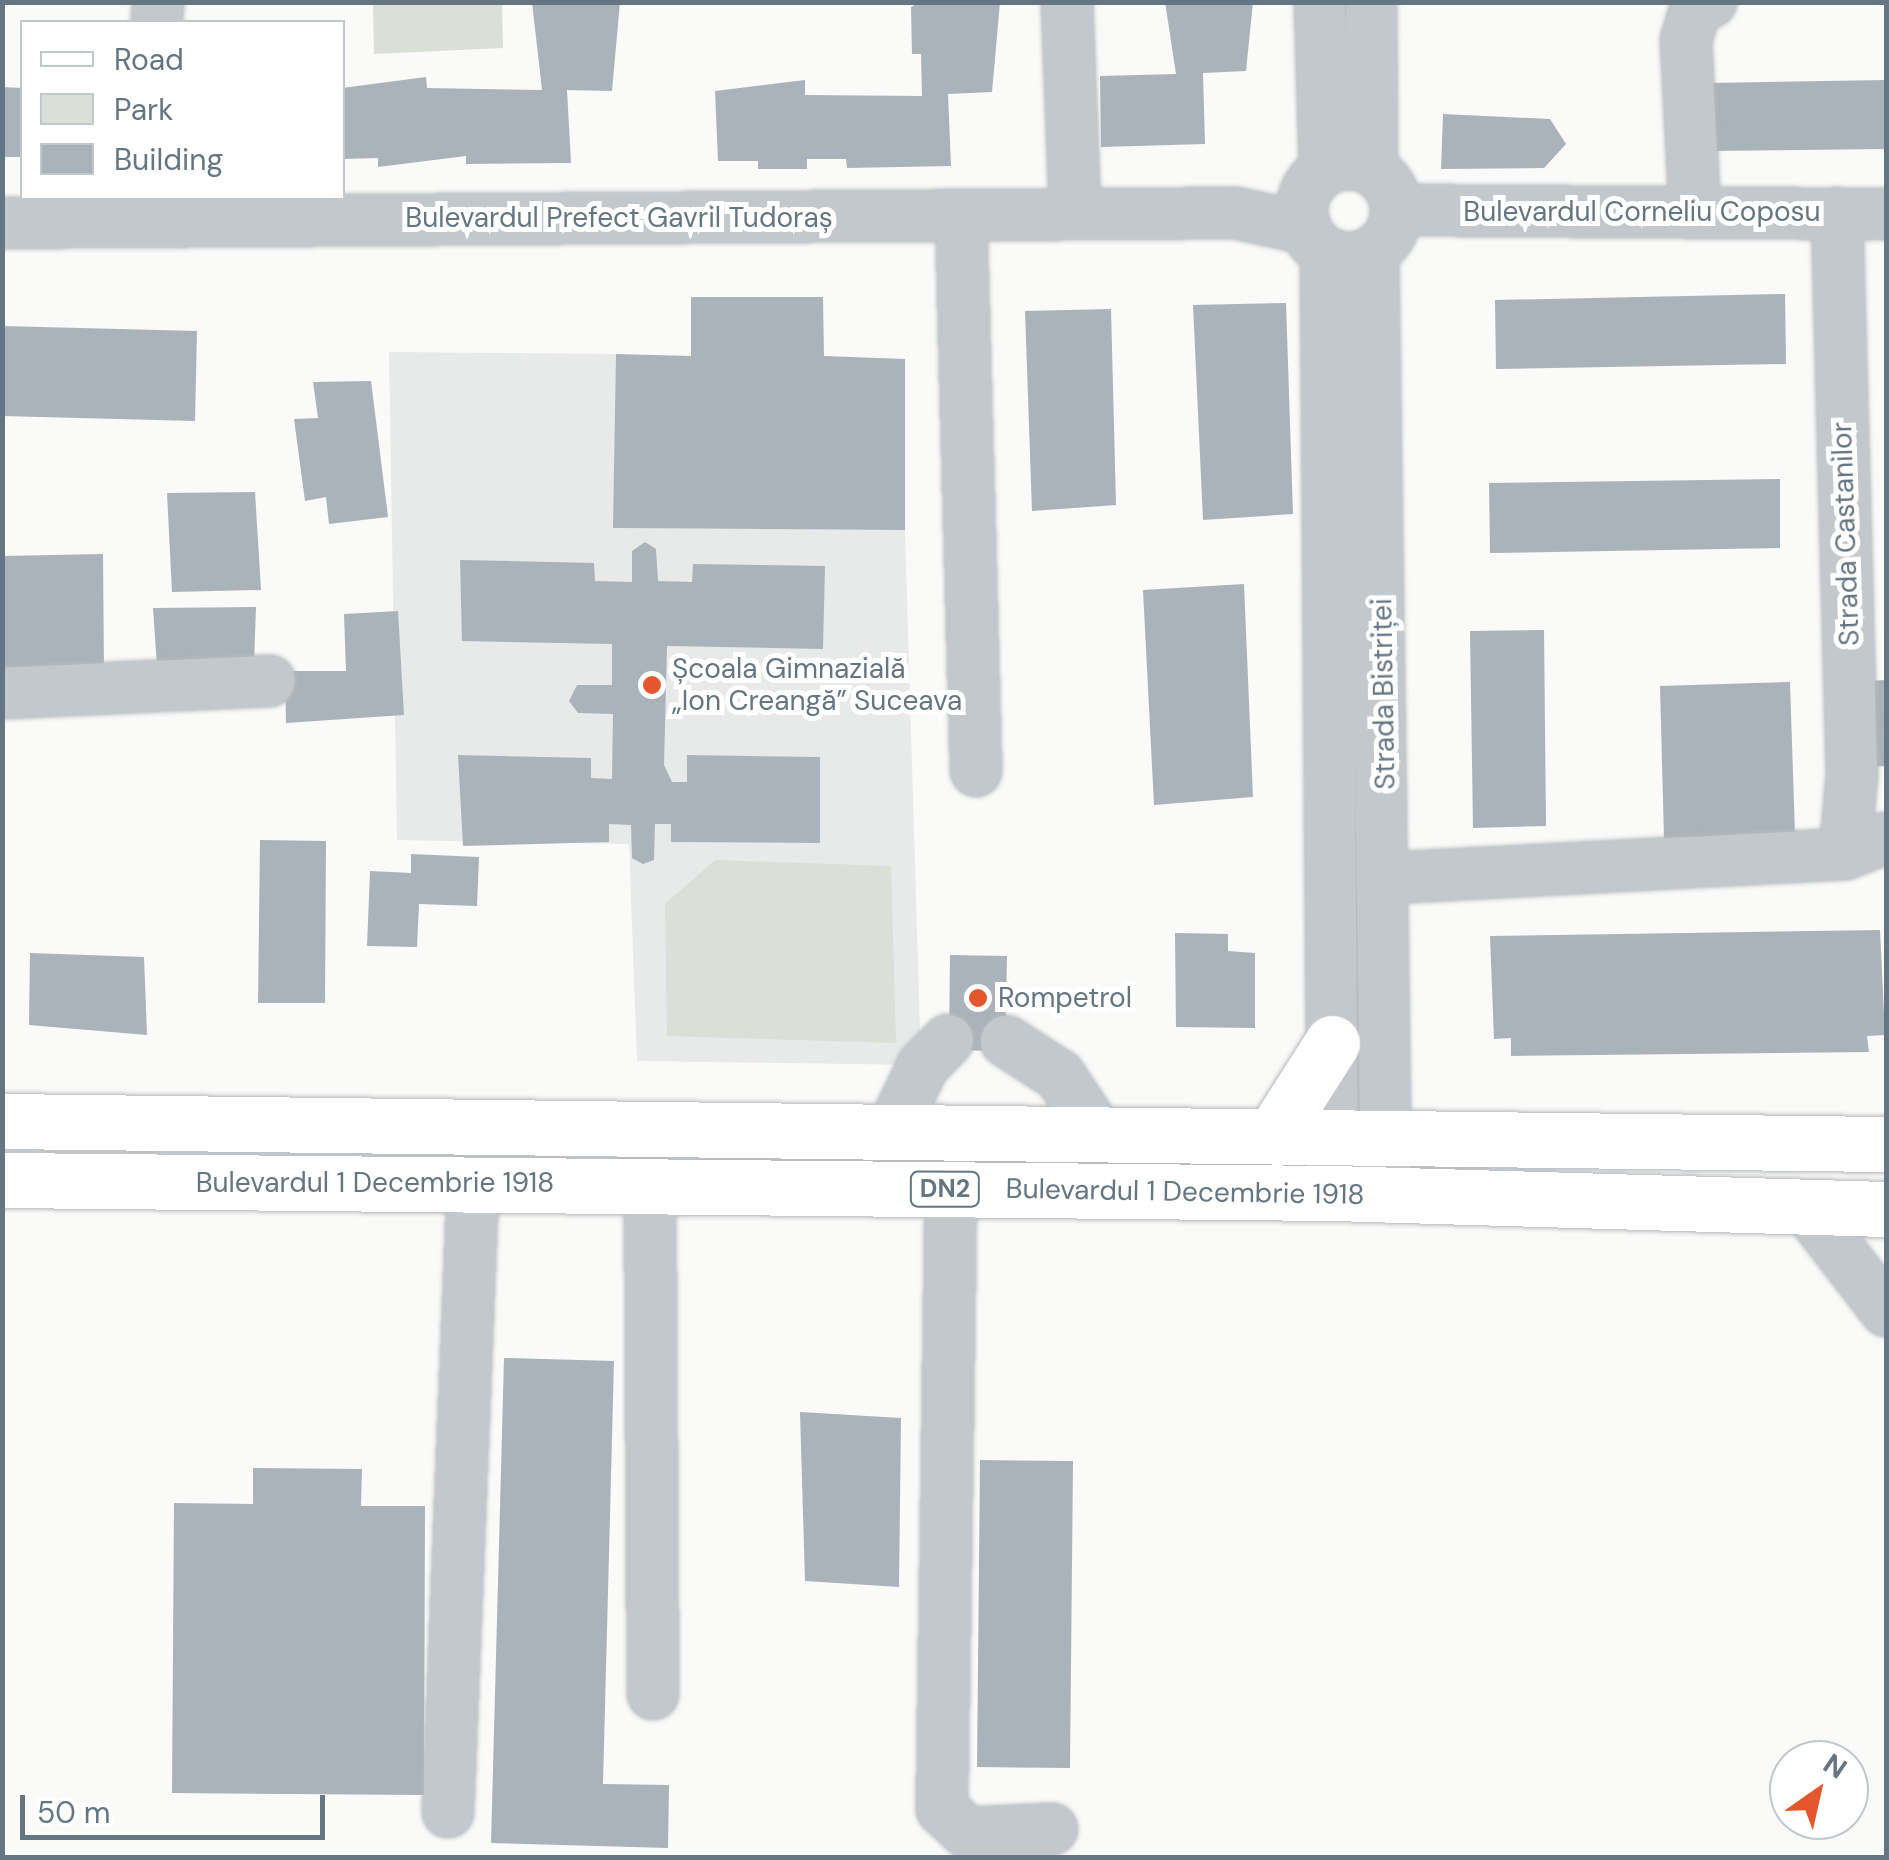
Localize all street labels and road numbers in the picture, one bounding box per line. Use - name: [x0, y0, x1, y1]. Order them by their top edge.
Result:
- street label: Bulevardul Corneliu Coposu: [1463, 195, 1821, 229]
- street label: Bulevardul Prefect Gavril Tudoraș: [405, 201, 833, 235]
- street label: Strada Castanilor: [1825, 421, 1867, 647]
- street label: Strada Bistriței: [1366, 598, 1402, 790]
- street label: Bulevardul 1 Decembrie 1918: [196, 1166, 554, 1200]
- road number: DN2: [908, 1169, 982, 1209]
- street label: Bulevardul 1 Decembrie 1918: [1005, 1172, 1365, 1212]

